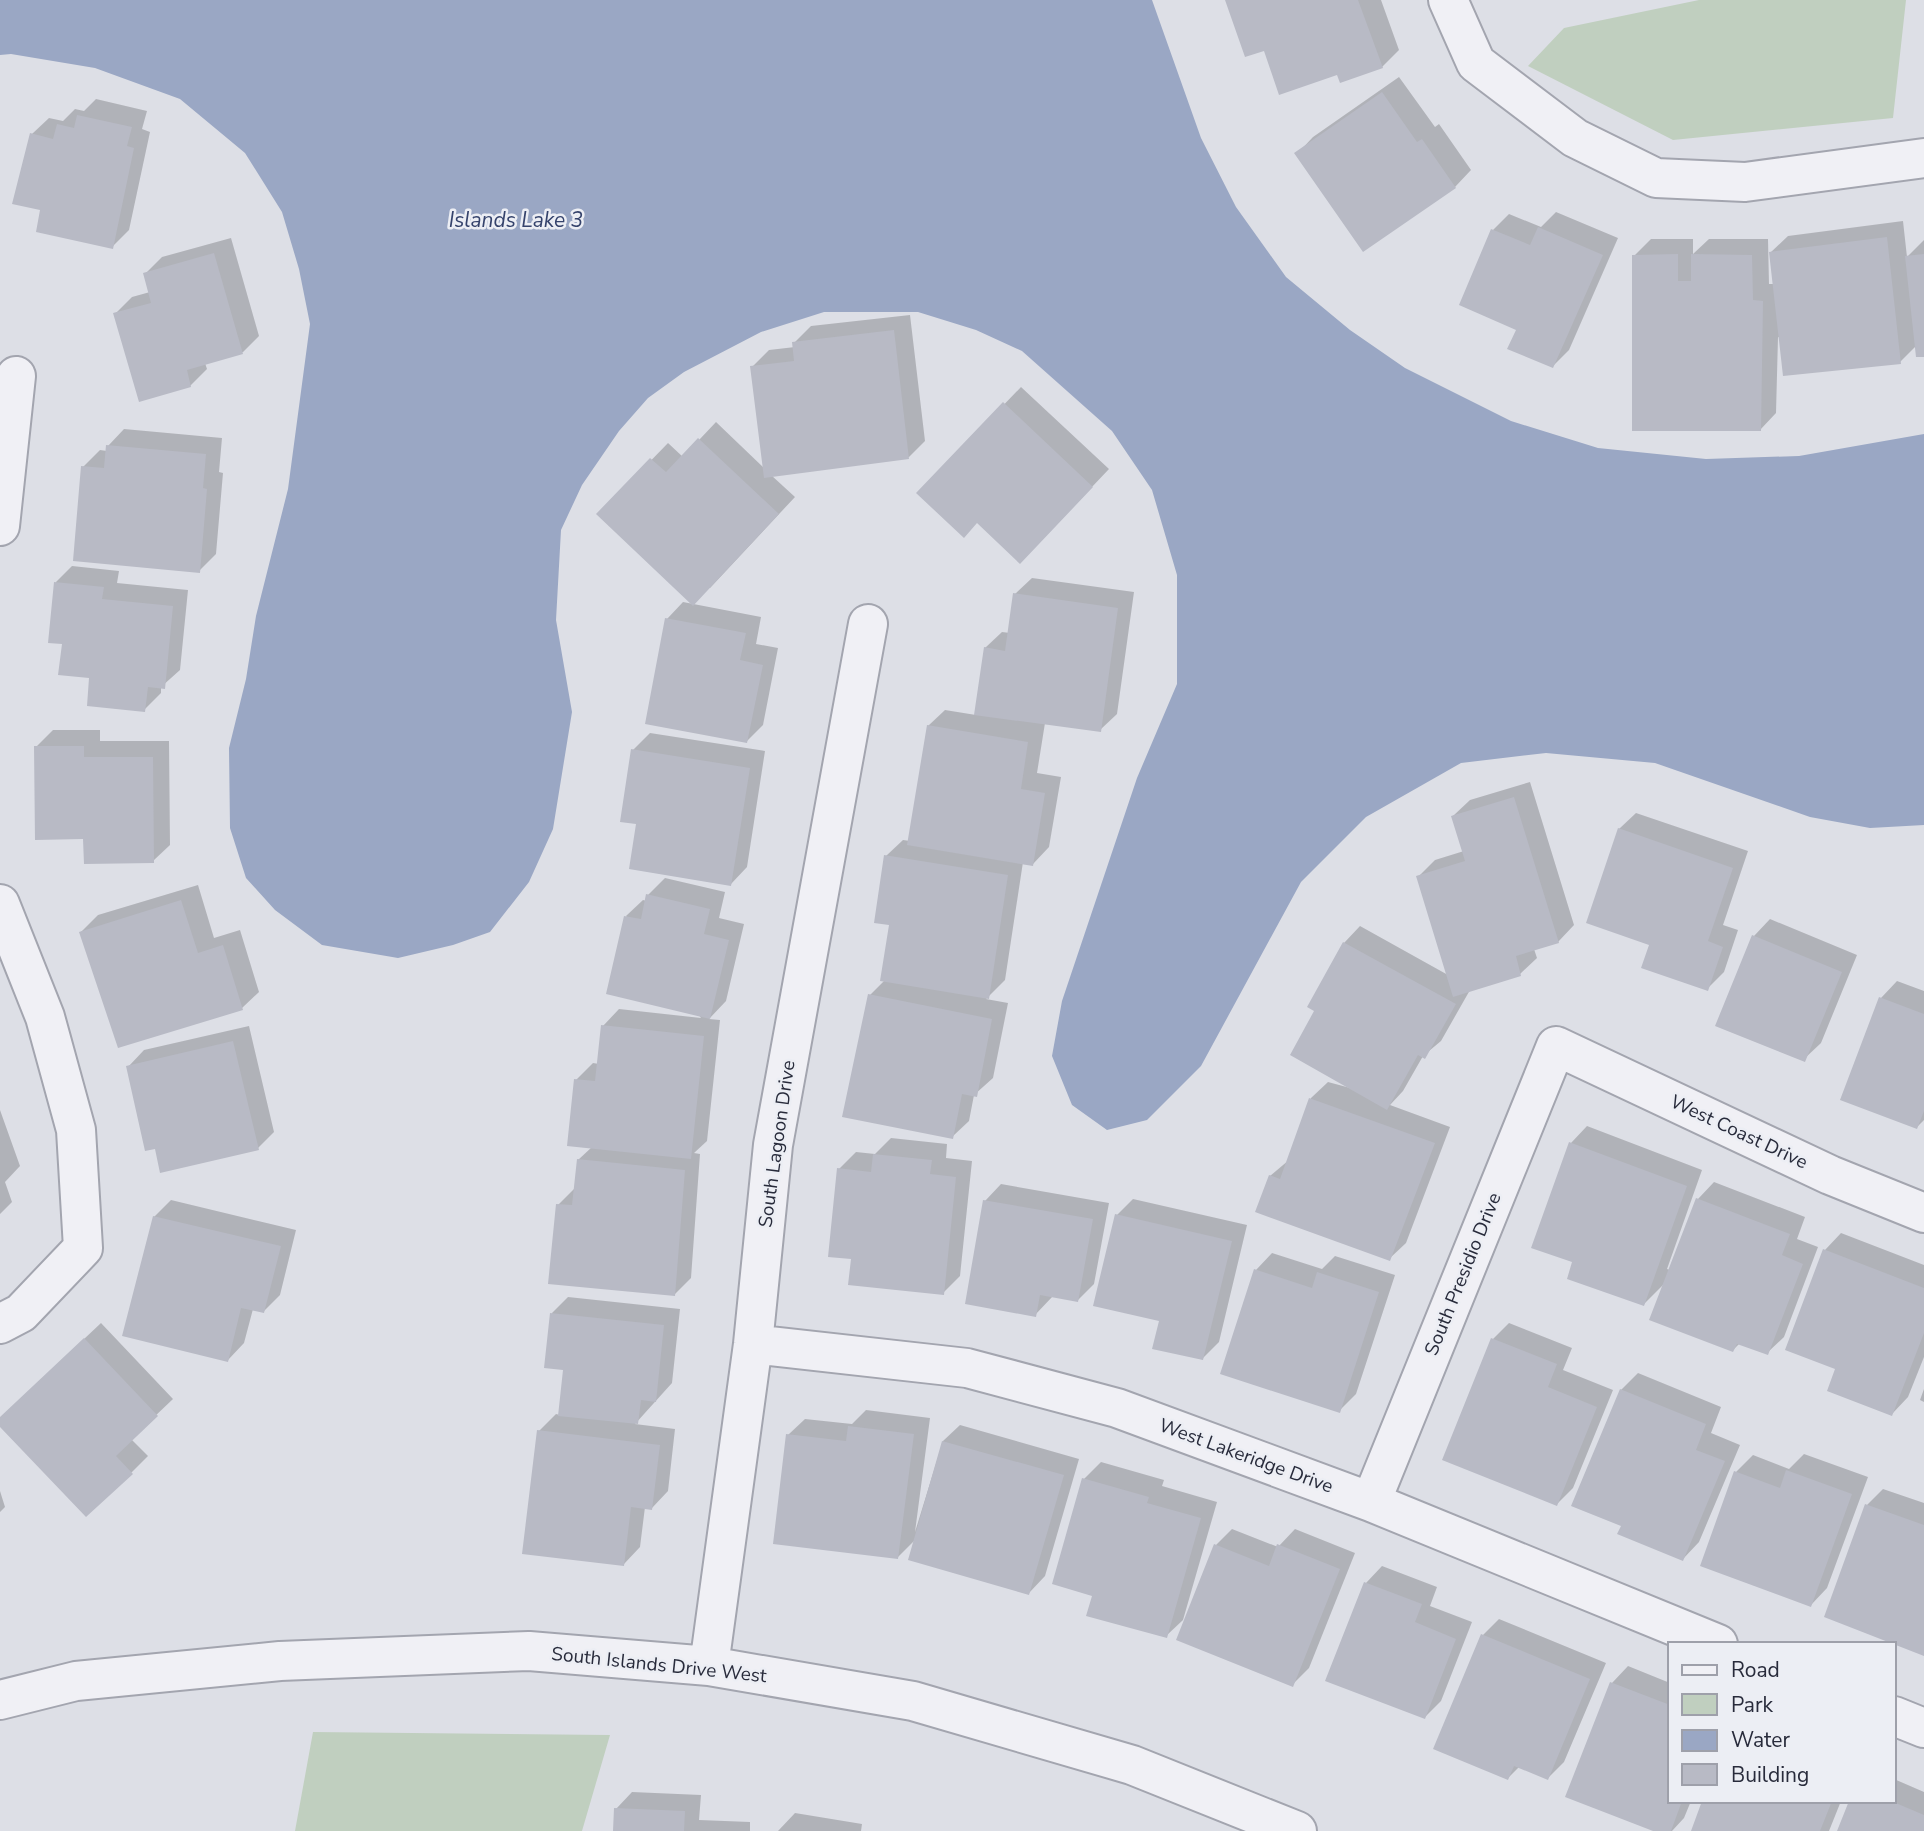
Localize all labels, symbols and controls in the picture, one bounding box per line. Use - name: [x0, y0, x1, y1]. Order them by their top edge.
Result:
- water label: Islands Lake 3: [449, 206, 583, 234]
- street label: South Lagoon Drive: [752, 1059, 802, 1229]
- street label: West Coast Drive: [1666, 1089, 1812, 1175]
- street label: South Presidio Drive: [1418, 1189, 1508, 1359]
- street label: West Lakeridge Drive: [1155, 1412, 1337, 1500]
- street label: South Islands Drive West: [550, 1641, 768, 1689]
- legend: [1668, 1642, 1896, 1803]
- text: Road: [1731, 1656, 1780, 1684]
- text: Park: [1731, 1691, 1773, 1719]
- text: Water: [1731, 1726, 1790, 1754]
- text: Building: [1731, 1761, 1809, 1789]

